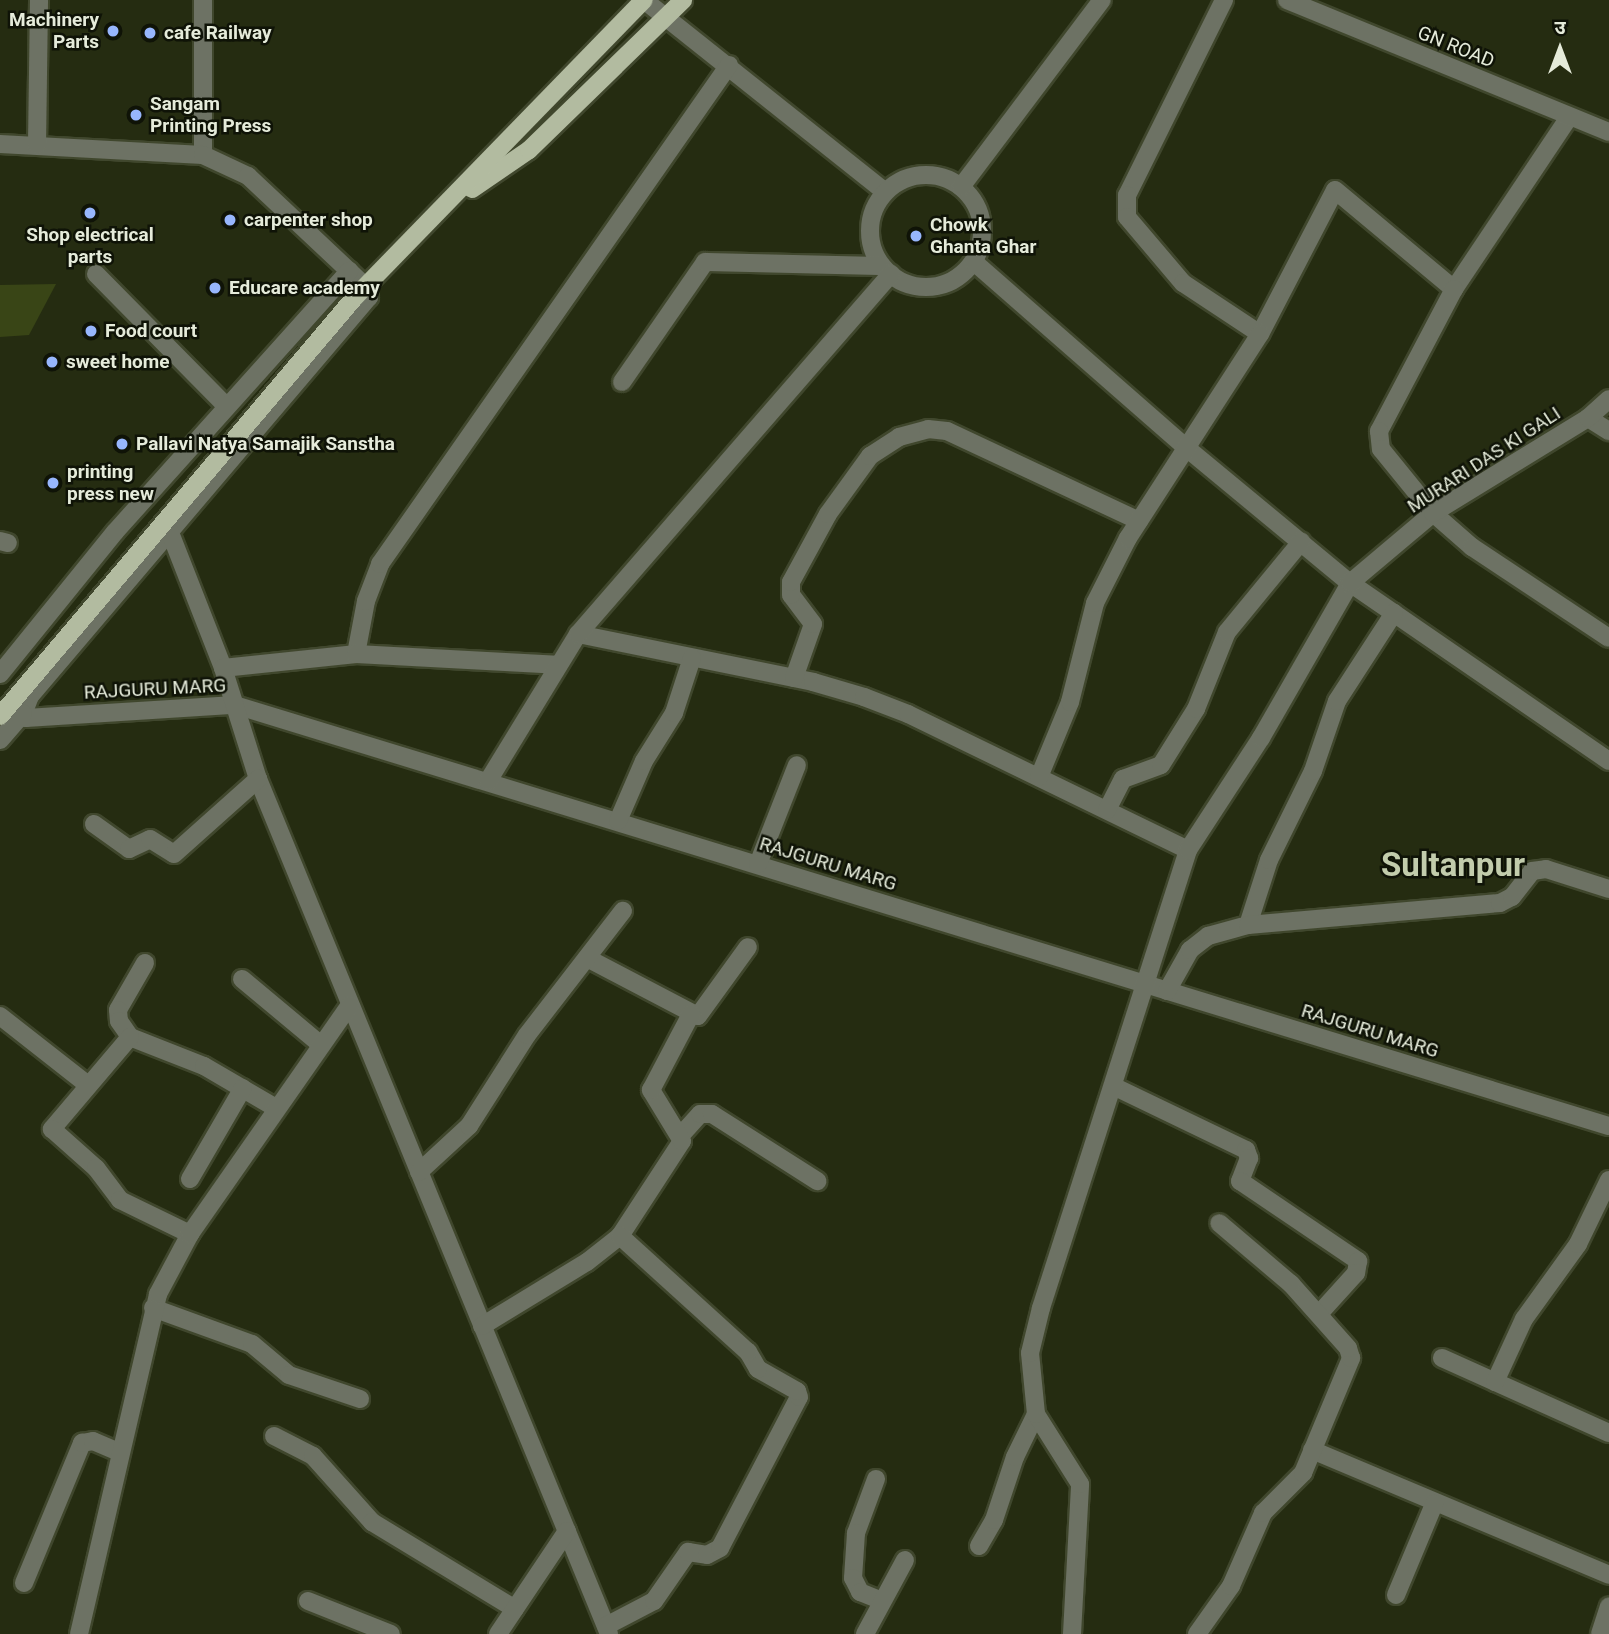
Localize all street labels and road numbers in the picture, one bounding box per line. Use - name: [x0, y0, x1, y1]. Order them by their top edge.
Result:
- street label: GN ROAD: [1414, 21, 1498, 73]
- street label: MURARI DAS KI GALI: [1403, 402, 1565, 518]
- street label: RAJGURU MARG: [83, 674, 227, 704]
- street label: RAJGURU MARG: [757, 832, 899, 896]
- street label: RAJGURU MARG: [1299, 999, 1441, 1063]

